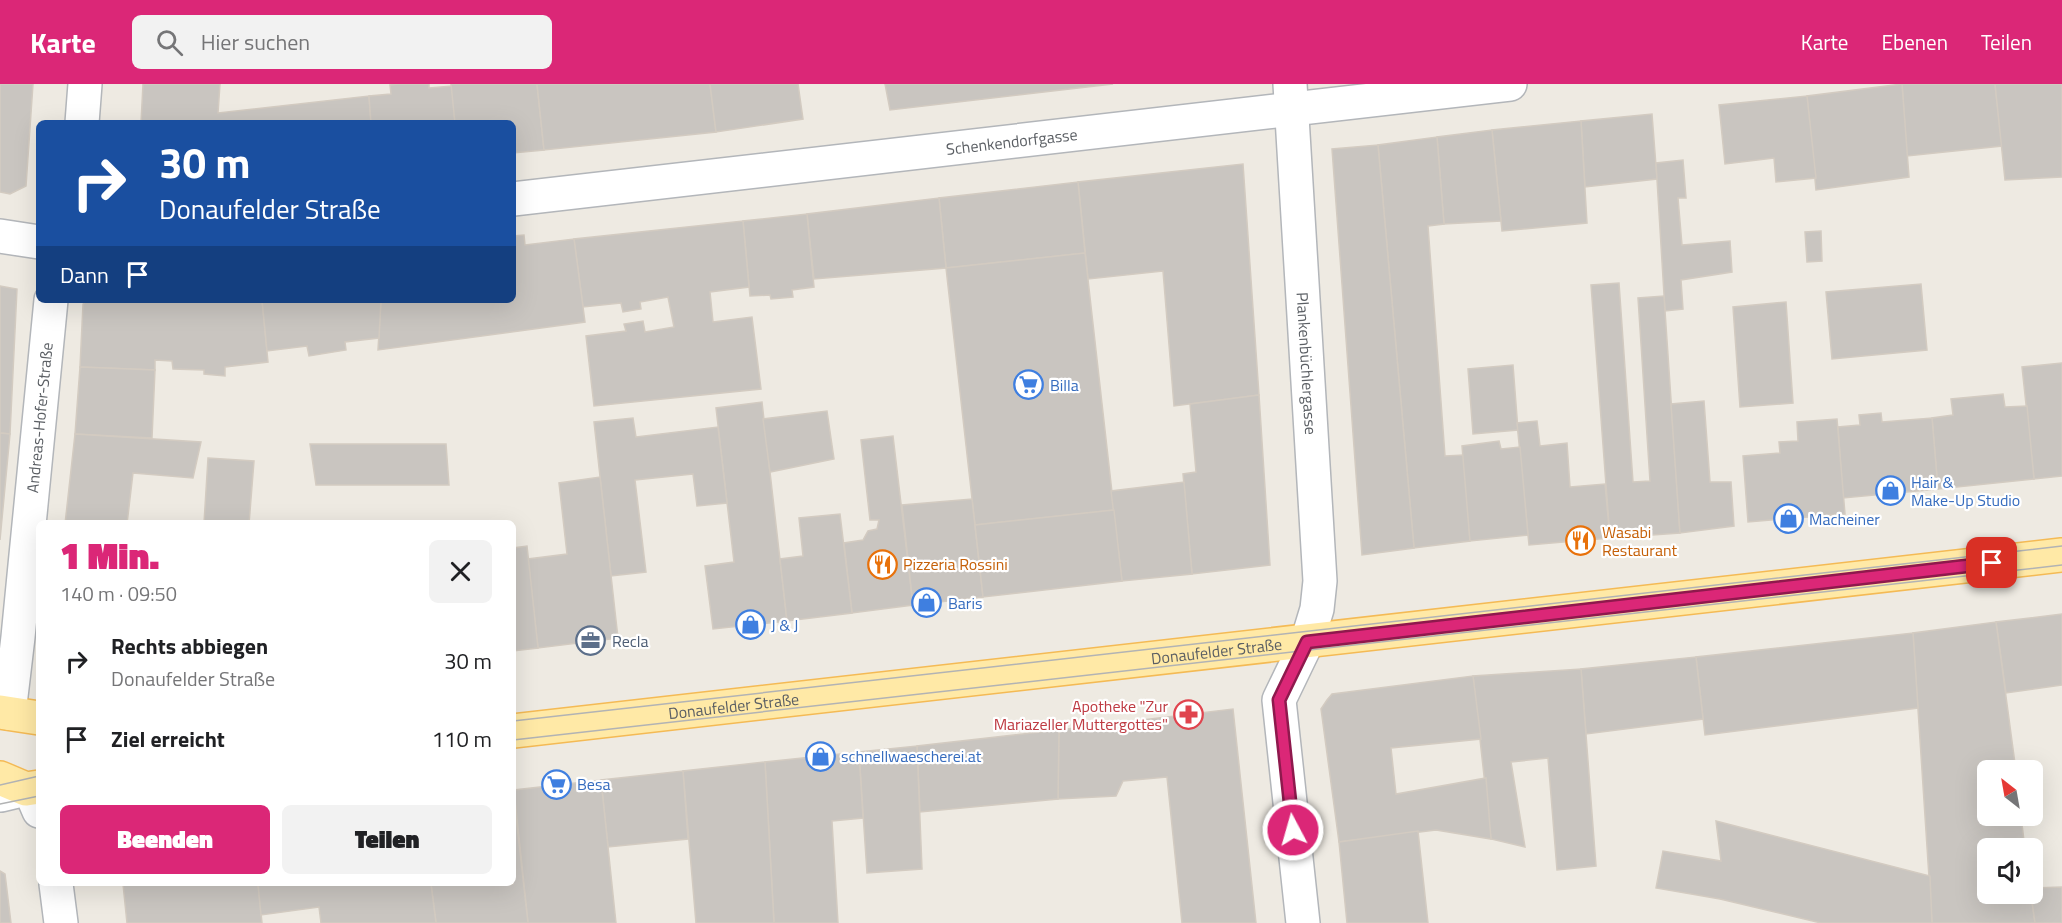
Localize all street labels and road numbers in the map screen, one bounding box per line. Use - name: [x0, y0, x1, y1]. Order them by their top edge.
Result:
- street label: Schenkendorfgasse: [945, 122, 1079, 161]
- street label: Plankenbüchlergasse: [1291, 291, 1323, 436]
- street label: Andreas-Hofer-Straße: [20, 341, 59, 494]
- street label: Donaufelder Straße: [1150, 632, 1283, 670]
- street label: Donaufelder Straße: [667, 687, 800, 725]

